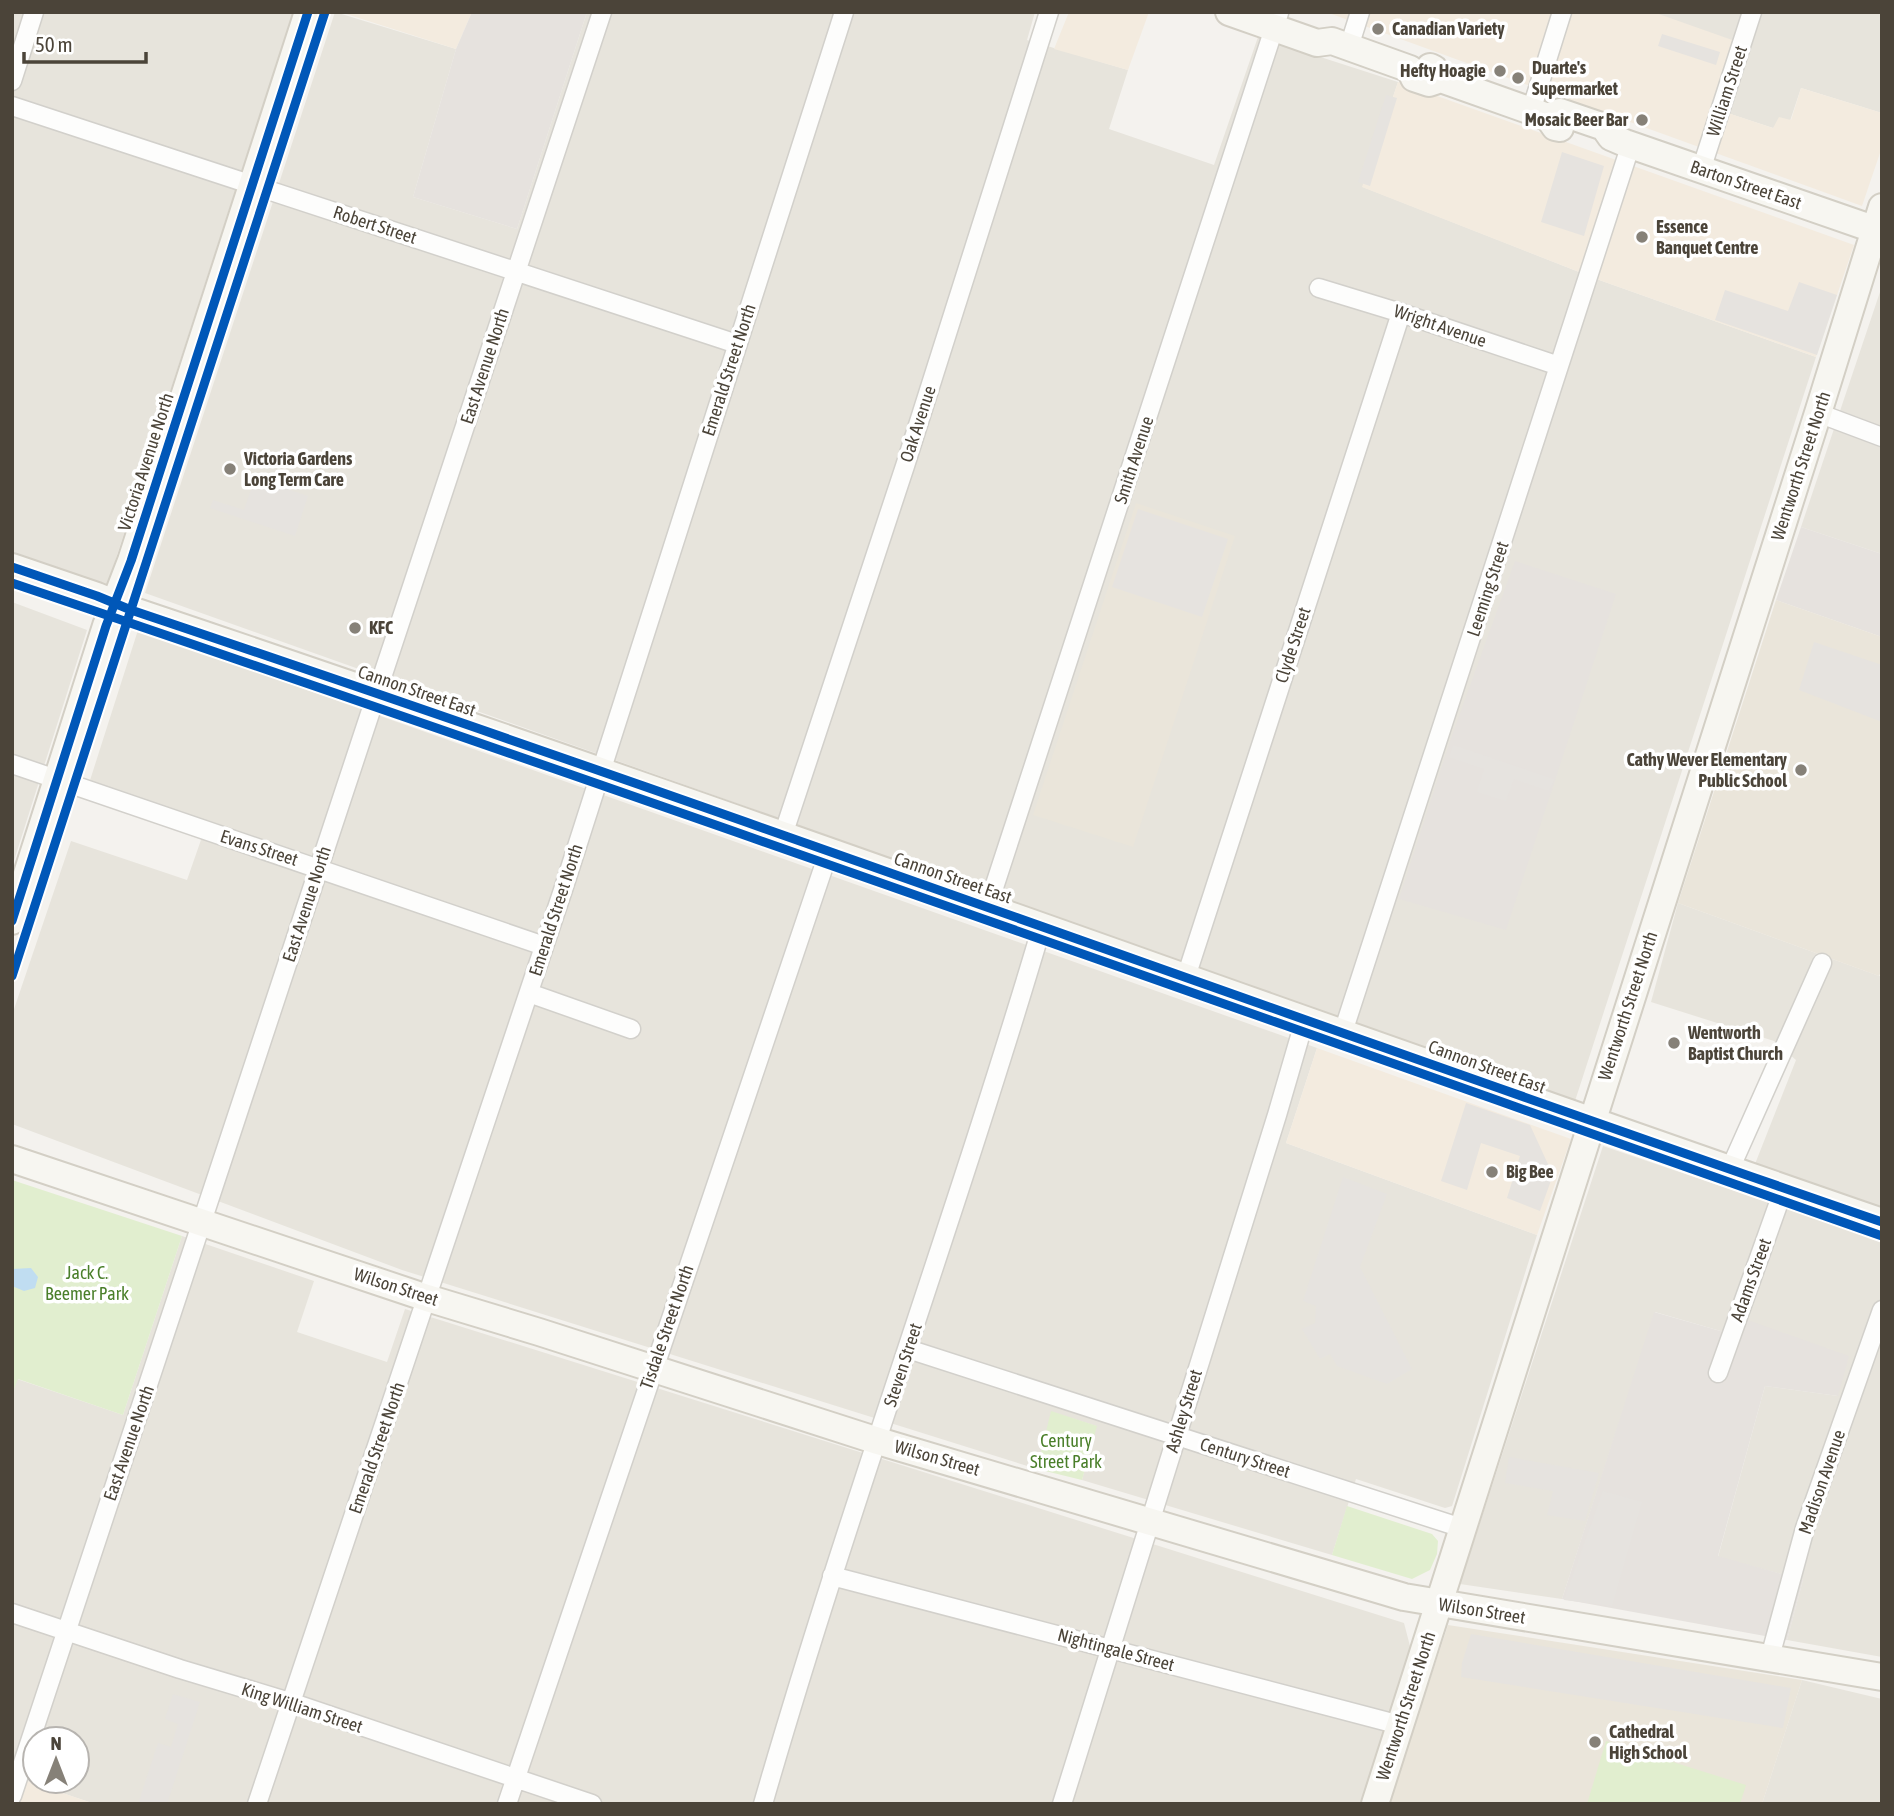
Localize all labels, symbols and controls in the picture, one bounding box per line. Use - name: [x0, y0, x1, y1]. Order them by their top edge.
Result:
- place label: Canadian Variety: [1392, 18, 1505, 39]
- scale bar: [24, 21, 147, 65]
- marker: Canadian Variety: [1370, 21, 1386, 37]
- text: 50 m: [35, 32, 73, 56]
- street label: William Street: [1702, 43, 1751, 139]
- place label: Duarte's Supermarket: [1532, 57, 1619, 99]
- place label: Hefty Hoagie: [1400, 60, 1486, 81]
- marker: Hefty Hoagie: [1492, 63, 1508, 79]
- marker: Duarte's Supermarket: [1510, 70, 1526, 86]
- place label: Mosaic Beer Bar: [1525, 109, 1629, 130]
- marker: Mosaic Beer Bar: [1634, 112, 1650, 128]
- street label: Barton Street East: [1688, 156, 1805, 213]
- street label: Robert Street: [331, 201, 420, 248]
- place label: Essence Banquet Centre: [1656, 216, 1758, 258]
- marker: Essence Banquet Centre: [1634, 229, 1650, 245]
- street label: Wright Avenue: [1391, 300, 1489, 351]
- street label: Emerald Street North: [697, 301, 760, 439]
- street label: East Avenue North: [456, 305, 513, 426]
- street label: Oak Avenue: [895, 383, 940, 465]
- street label: Wentworth Street North: [1767, 389, 1834, 543]
- street label: Victoria Avenue North: [113, 390, 178, 533]
- street label: Smith Avenue: [1109, 413, 1158, 506]
- place label: Victoria Gardens Long Term Care: [243, 448, 353, 490]
- marker: Victoria Gardens Long Term Care: [222, 461, 238, 477]
- street label: Leeming Street: [1462, 539, 1513, 639]
- street label: Clyde Street: [1270, 604, 1315, 685]
- place label: KFC: [369, 617, 393, 638]
- marker: KFC: [347, 620, 363, 636]
- street label: Cannon Street East: [356, 661, 479, 720]
- place label: Cathy Wever Elementary Public School: [1626, 749, 1788, 791]
- marker: Cathy Wever Elementary Public School: [1793, 762, 1809, 778]
- street label: Evans Street: [218, 825, 301, 870]
- street label: Emerald Street North: [524, 841, 587, 979]
- street label: East Avenue North: [278, 843, 335, 964]
- street label: Cannon Street East: [892, 848, 1015, 907]
- street label: Wentworth Street North: [1594, 929, 1661, 1083]
- place label: Wentworth Baptist Church: [1687, 1022, 1783, 1064]
- marker: Wentworth Baptist Church: [1666, 1035, 1682, 1051]
- street label: Cannon Street East: [1426, 1036, 1549, 1097]
- place label: Big Bee: [1506, 1161, 1554, 1182]
- marker: Big Bee: [1484, 1164, 1500, 1180]
- street label: Adams Street: [1726, 1235, 1775, 1324]
- park label: Jack C. Beemer Park: [45, 1262, 129, 1304]
- street label: Tisdale Street North: [635, 1262, 698, 1392]
- street label: Wilson Street: [351, 1263, 441, 1310]
- street label: Steven Street: [879, 1320, 926, 1409]
- street label: Ashley Street: [1161, 1367, 1206, 1455]
- street label: Emerald Street North: [344, 1379, 409, 1516]
- street label: East Avenue North: [99, 1382, 158, 1503]
- street label: Madison Avenue: [1794, 1427, 1849, 1537]
- park label: Century Street Park: [1030, 1430, 1102, 1472]
- street label: Century Street: [1197, 1433, 1293, 1482]
- street label: Wilson Street: [892, 1435, 982, 1480]
- street label: Wilson Street: [1437, 1593, 1527, 1628]
- street label: Nightingale Street: [1056, 1624, 1177, 1675]
- street label: Wentworth Street North: [1372, 1629, 1439, 1783]
- street label: King William Street: [239, 1678, 365, 1737]
- place label: Cathedral High School: [1609, 1721, 1687, 1763]
- north arrow: [21, 1725, 91, 1795]
- text: N: [50, 1732, 62, 1754]
- marker: Cathedral High School: [1587, 1734, 1603, 1750]

